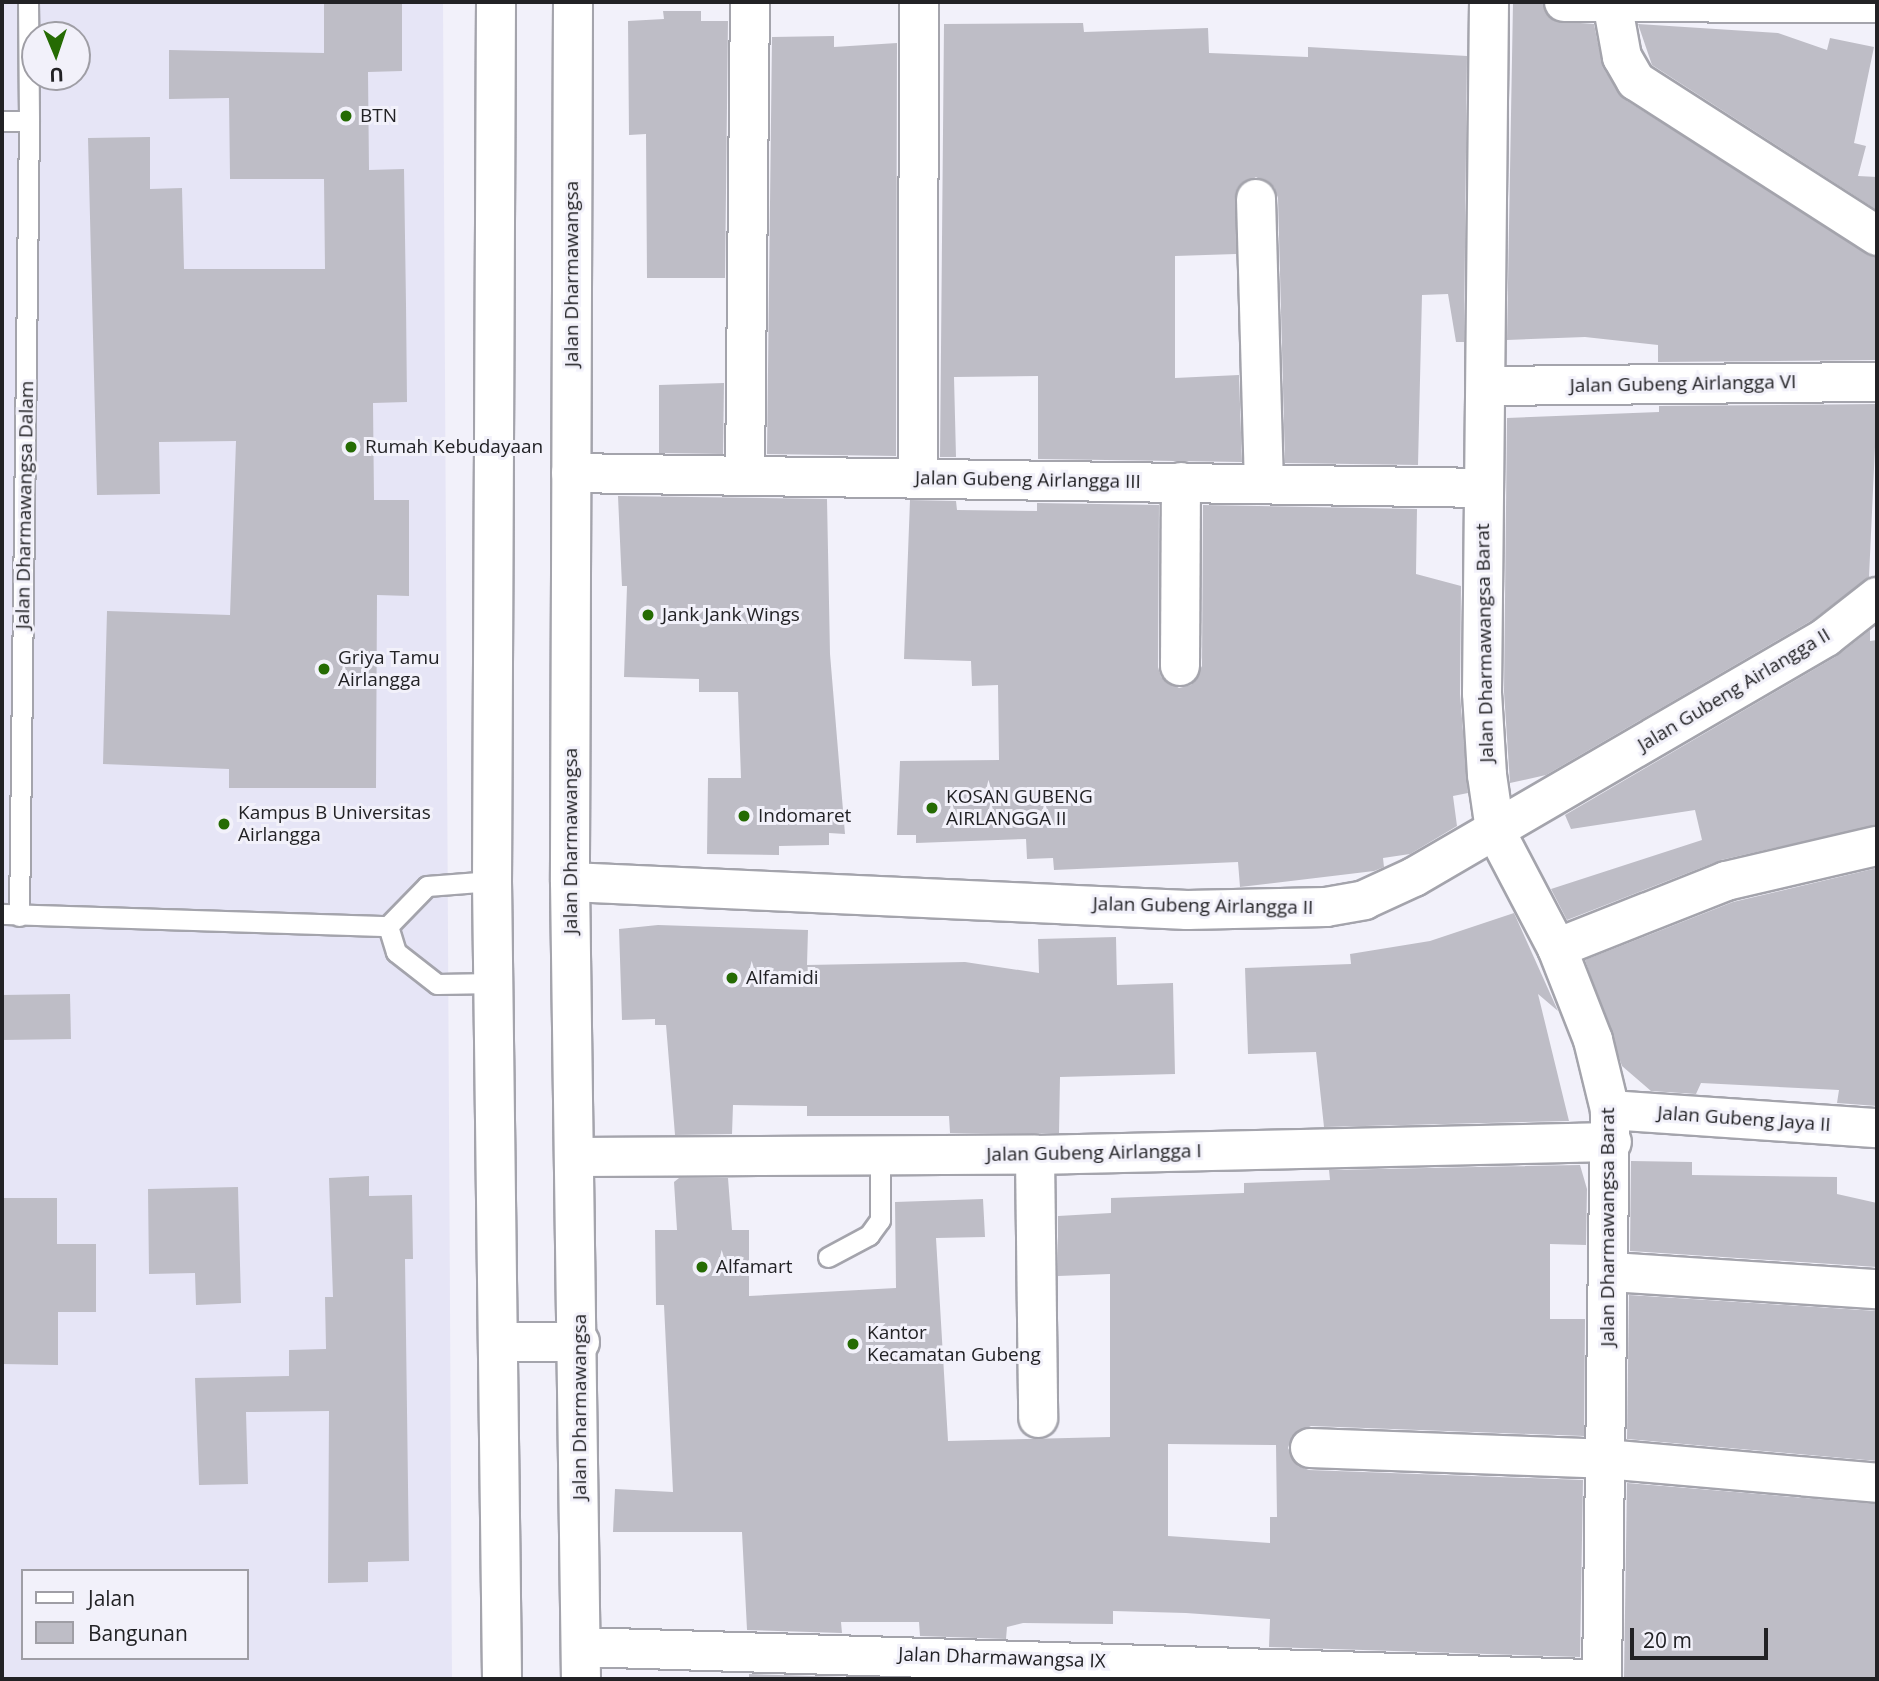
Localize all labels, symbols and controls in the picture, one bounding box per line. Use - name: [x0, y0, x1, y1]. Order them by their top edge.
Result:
- north arrow: [21, 21, 91, 91]
- text: U: [49, 62, 64, 88]
- place label: BTN: [360, 105, 397, 127]
- marker: BTN: [338, 108, 354, 124]
- street label: Jalan Dharmawangsa: [561, 181, 583, 367]
- street label: Jalan Gubeng Airlangga VI: [1570, 371, 1796, 397]
- street label: Jalan Dharmawangsa Dalam: [11, 381, 39, 629]
- place label: Rumah Kebudayaan: [365, 436, 543, 458]
- marker: Rumah Kebudayaan: [343, 439, 359, 455]
- street label: Jalan Gubeng Airlangga III: [915, 467, 1141, 493]
- street label: Jalan Dharmawangsa Barat: [1472, 523, 1498, 763]
- place label: Jank Jank Wings: [662, 604, 800, 626]
- marker: Jank Jank Wings: [640, 607, 656, 623]
- street label: Jalan Gubeng Airlangga II: [1634, 623, 1834, 757]
- place label: Griya Tamu Airlangga: [338, 647, 440, 691]
- marker: Griya Tamu Airlangga: [316, 661, 332, 677]
- street label: Jalan Dharmawangsa: [560, 748, 582, 934]
- place label: KOSAN GUBENG AIRLANGGA II: [946, 786, 1093, 830]
- marker: KOSAN GUBENG AIRLANGGA II: [924, 800, 940, 816]
- place label: Kampus B Universitas Airlangga: [238, 802, 431, 846]
- place label: Indomaret: [758, 805, 851, 827]
- marker: Indomaret: [736, 808, 752, 824]
- marker: Kampus B Universitas Airlangga: [216, 816, 232, 832]
- street label: Jalan Gubeng Airlangga II: [1093, 893, 1313, 919]
- place label: Alfamidi: [746, 967, 819, 989]
- marker: Alfamidi: [724, 970, 740, 986]
- street label: Jalan Gubeng Jaya II: [1657, 1102, 1831, 1136]
- street label: Jalan Dharmawangsa Barat: [1597, 1107, 1619, 1347]
- street label: Jalan Gubeng Airlangga I: [986, 1140, 1202, 1166]
- place label: Alfamart: [716, 1256, 792, 1278]
- marker: Alfamart: [694, 1259, 710, 1275]
- street label: Jalan Dharmawangsa: [569, 1314, 591, 1500]
- place label: Kantor Kecamatan Gubeng: [867, 1322, 1041, 1366]
- marker: Kantor Kecamatan Gubeng: [845, 1336, 861, 1352]
- legend: [21, 1569, 248, 1660]
- text: Jalan: [88, 1584, 135, 1612]
- scale bar: [1634, 1614, 1772, 1658]
- text: Bangunan: [88, 1619, 188, 1647]
- text: 20 m: [1643, 1626, 1692, 1654]
- street label: Jalan Dharmawangsa IX: [898, 1643, 1106, 1673]

